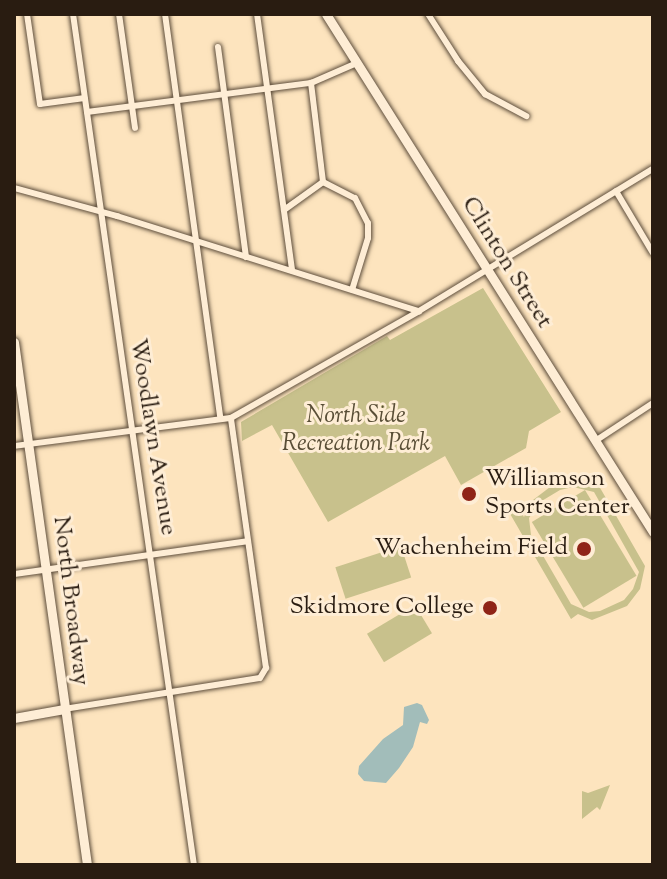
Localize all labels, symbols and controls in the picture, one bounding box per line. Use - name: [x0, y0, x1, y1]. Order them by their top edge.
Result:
- street label: Clinton Street: [454, 192, 558, 334]
- street label: Woodlawn Avenue: [122, 336, 182, 538]
- park label: North Side Recreation Park: [282, 403, 430, 459]
- place label: Williamson Sports Center: [485, 466, 630, 522]
- marker: Williamson Sports Center: [460, 485, 478, 503]
- street label: North Broadway: [45, 515, 95, 687]
- place label: Wachenheim Field: [375, 535, 568, 563]
- marker: Wachenheim Field: [575, 540, 593, 558]
- place label: Skidmore College: [289, 594, 474, 622]
- marker: Skidmore College: [481, 599, 499, 617]

